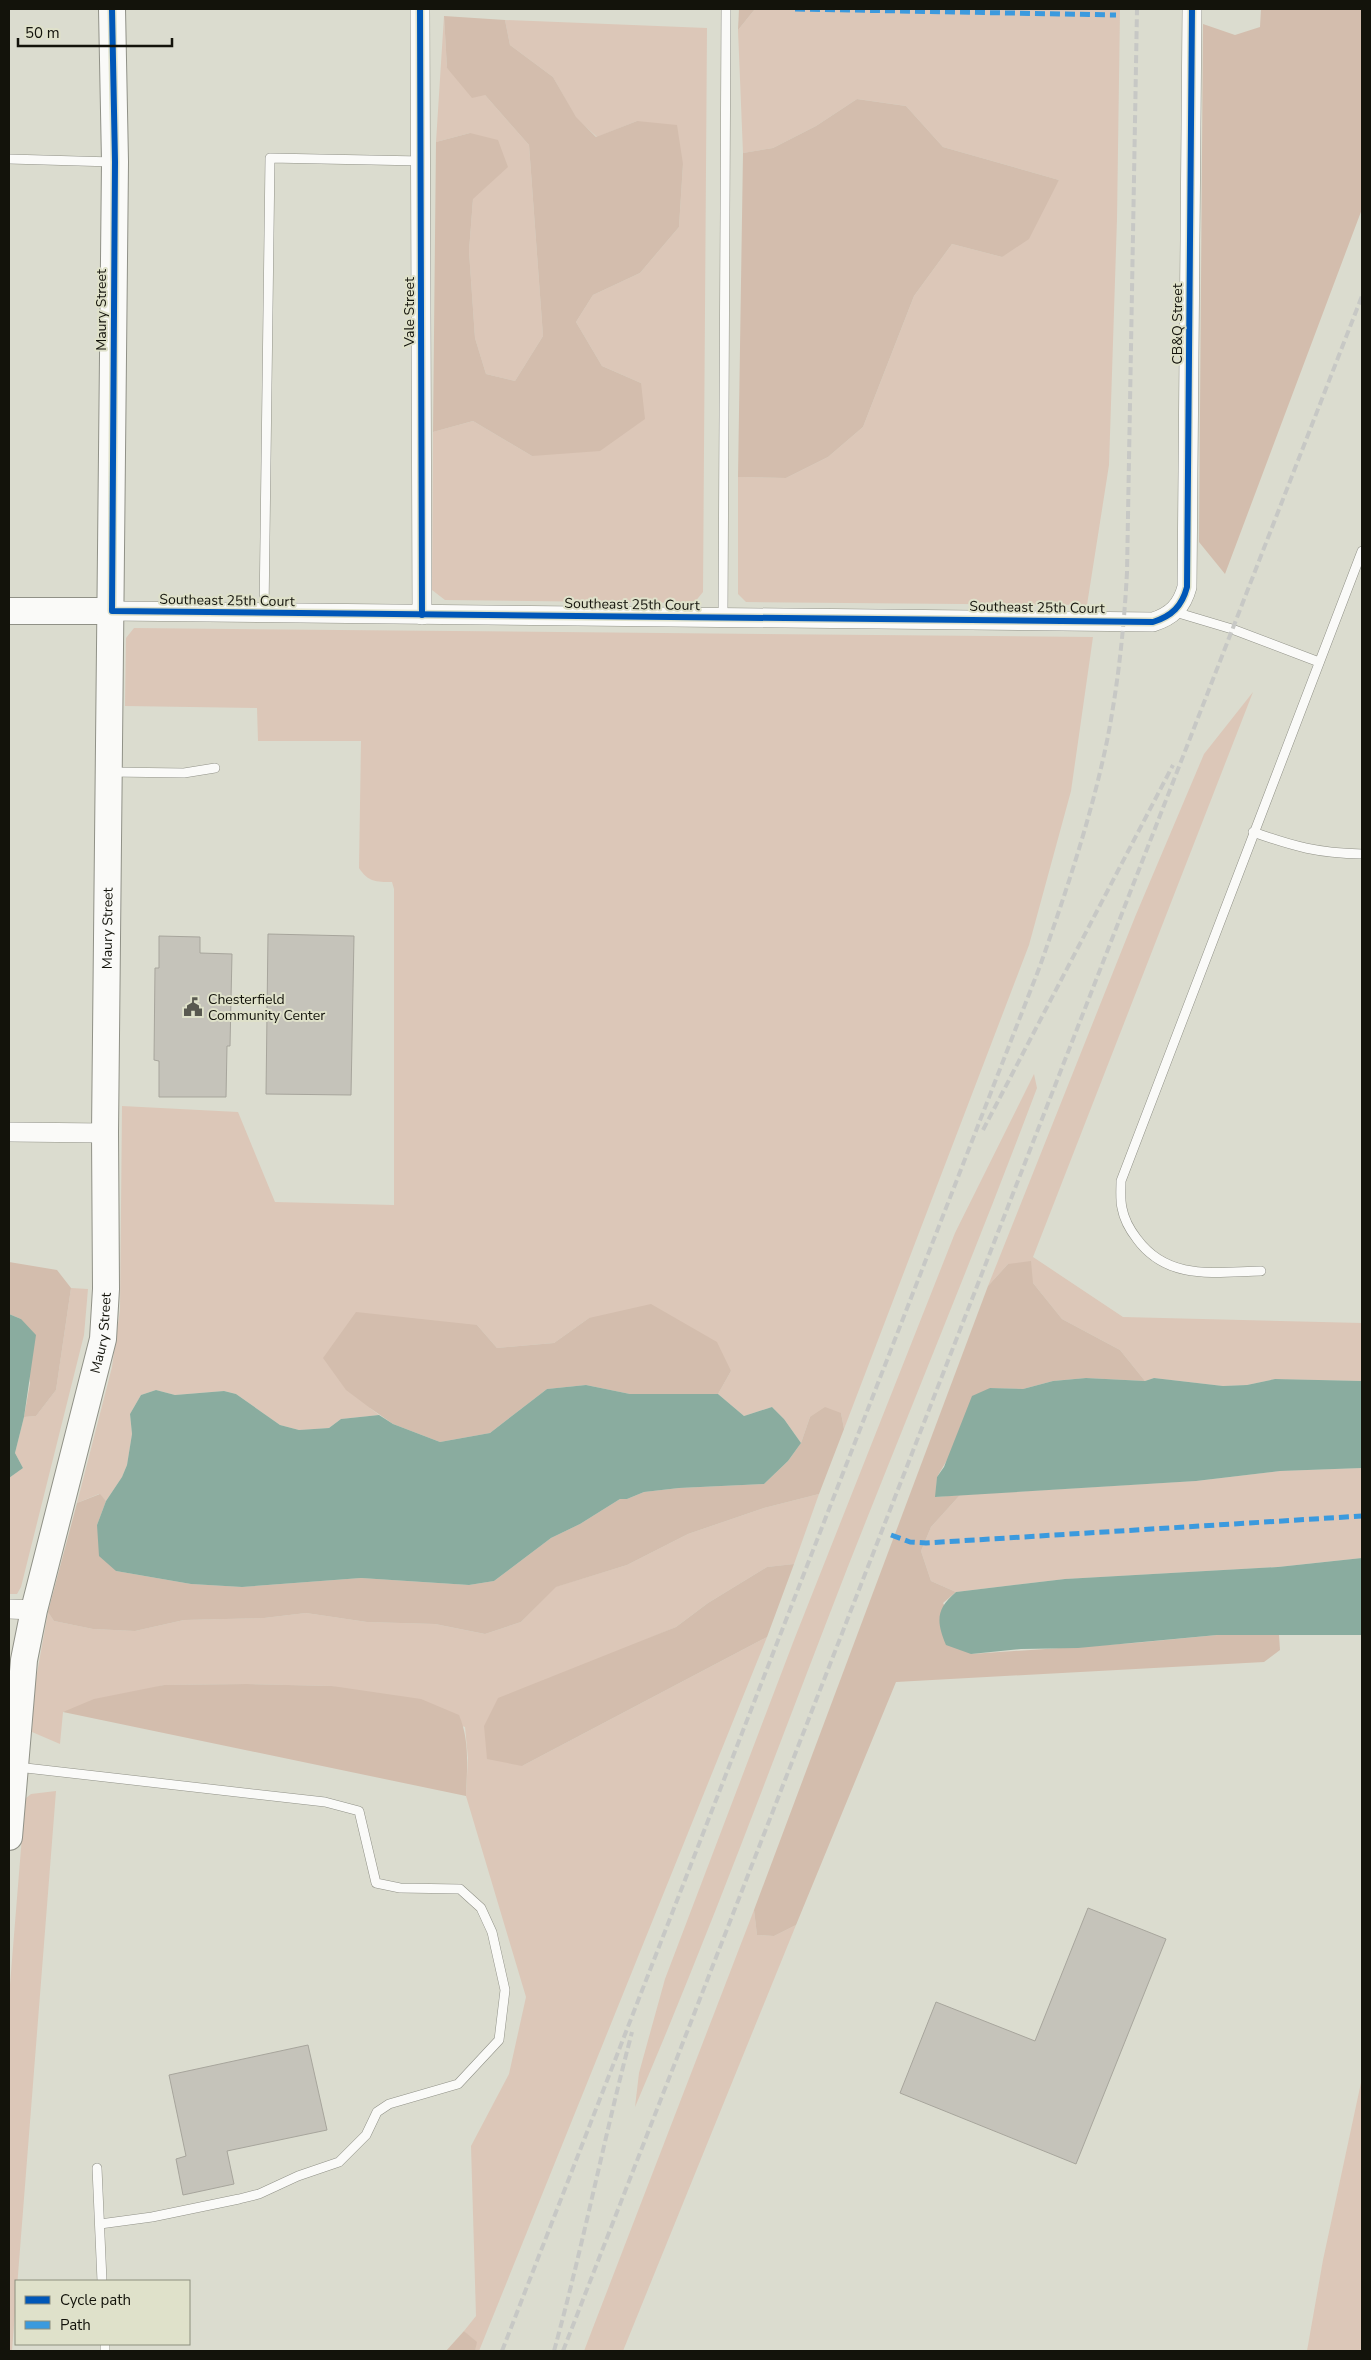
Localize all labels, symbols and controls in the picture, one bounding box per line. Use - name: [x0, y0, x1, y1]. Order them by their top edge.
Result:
- scale bar: [18, 15, 171, 47]
- text: 50 m: [25, 23, 60, 43]
- street label: Maury Street: [92, 269, 111, 351]
- street label: Vale Street: [400, 277, 419, 348]
- street label: CB&Q Street: [1168, 283, 1187, 365]
- street label: Southeast 25th Court: [159, 590, 295, 611]
- street label: Southeast 25th Court: [564, 594, 700, 615]
- street label: Southeast 25th Court: [969, 597, 1105, 618]
- street label: Maury Street: [98, 887, 118, 969]
- place label: Chesterfield Community Center: [208, 990, 325, 1025]
- public building icon: Chesterfield Community Center: [182, 996, 204, 1018]
- street label: Maury Street: [86, 1292, 116, 1376]
- legend: [15, 2280, 190, 2345]
- text: Cycle path: [60, 2290, 131, 2310]
- text: Path: [60, 2315, 91, 2335]

